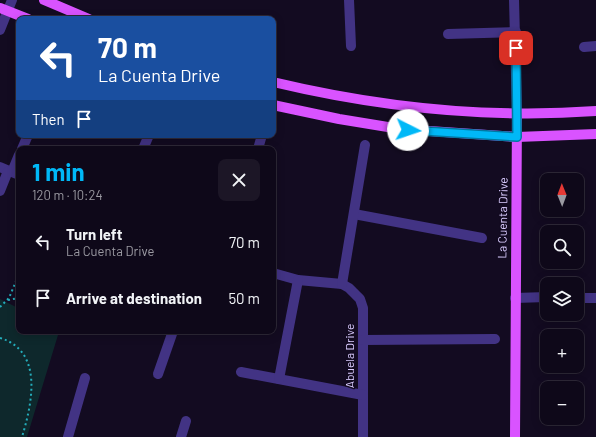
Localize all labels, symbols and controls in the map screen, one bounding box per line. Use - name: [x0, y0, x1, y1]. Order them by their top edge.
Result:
- text: 70 m: [98, 30, 157, 64]
- pin: [499, 31, 533, 65]
- icon: left: [32, 32, 84, 84]
- icon: arrive: [505, 37, 527, 59]
- text: La Cuenta Drive: [98, 64, 220, 86]
- icon: arrive: [73, 108, 95, 130]
- position arrow: [387, 109, 429, 151]
- text: Then: [32, 110, 65, 128]
- text: 1 min: [32, 157, 85, 186]
- button: close: [218, 159, 260, 201]
- north arrow: [540, 173, 584, 217]
- map controls: [540, 173, 584, 425]
- street label: La Cuenta Drive: [494, 177, 510, 259]
- text: 120 m · 10:24: [32, 187, 103, 203]
- text: Turn left: [66, 225, 122, 243]
- button: search: [540, 225, 584, 269]
- icon: left: [32, 231, 54, 253]
- text: 70 m: [229, 233, 260, 251]
- text: La Cuenta Drive: [66, 243, 154, 259]
- button: layers: [540, 277, 584, 321]
- icon: arrive: [32, 287, 54, 309]
- text: Arrive at destination: [66, 289, 202, 307]
- text: 50 m: [228, 289, 260, 307]
- street label: Abuela Drive: [342, 324, 356, 388]
- button: +: [540, 329, 584, 373]
- button: −: [540, 381, 584, 425]

